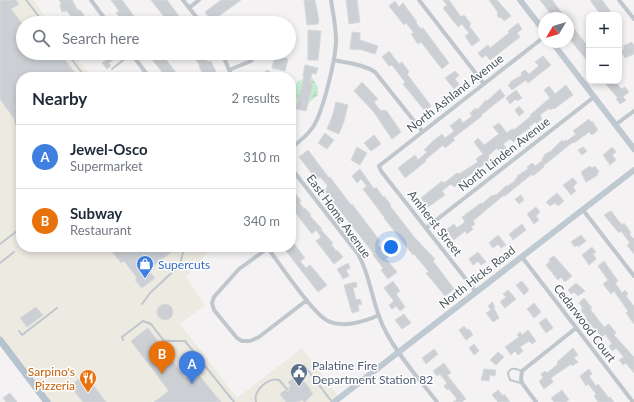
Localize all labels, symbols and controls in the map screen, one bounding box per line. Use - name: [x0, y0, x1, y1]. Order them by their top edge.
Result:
- north arrow: [538, 12, 574, 48]
- map controls: [586, 12, 622, 84]
- button: +: [586, 12, 622, 48]
- search box: [16, 16, 296, 60]
- icon: search: [30, 27, 52, 49]
- text: Search here: [62, 29, 139, 47]
- button: −: [586, 48, 622, 84]
- street label: North Ashland Avenue: [404, 51, 506, 135]
- text: Nearby: [32, 88, 87, 109]
- text: 2 results: [232, 90, 280, 106]
- street label: North Linden Avenue: [455, 114, 553, 194]
- text: Jewel-Osco: [70, 140, 148, 158]
- text: A: [40, 149, 50, 165]
- text: 310 m: [243, 149, 280, 165]
- text: Supermarket: [70, 158, 143, 174]
- street label: East Home Avenue: [304, 171, 374, 261]
- street label: Amherst Street: [405, 187, 466, 259]
- text: Subway: [70, 204, 122, 222]
- text: B: [41, 213, 49, 229]
- text: 340 m: [243, 213, 280, 229]
- text: Restaurant: [70, 222, 132, 238]
- your location: [381, 237, 401, 257]
- street label: North Hicks Road: [436, 242, 518, 312]
- shop icon: Supercuts: [135, 254, 155, 279]
- place label: Supercuts: [158, 257, 210, 272]
- street label: Cedarwood Court: [551, 281, 620, 366]
- pin: B: [149, 341, 175, 374]
- pin: A: [179, 351, 205, 384]
- place label: Palatine Fire Department Station 82: [312, 358, 433, 387]
- public building icon: Palatine Fire Department Station 82: [289, 362, 309, 387]
- place label: Sarpino's Pizzeria: [28, 364, 75, 393]
- restaurant icon: Sarpino's Pizzeria: [78, 368, 98, 393]

